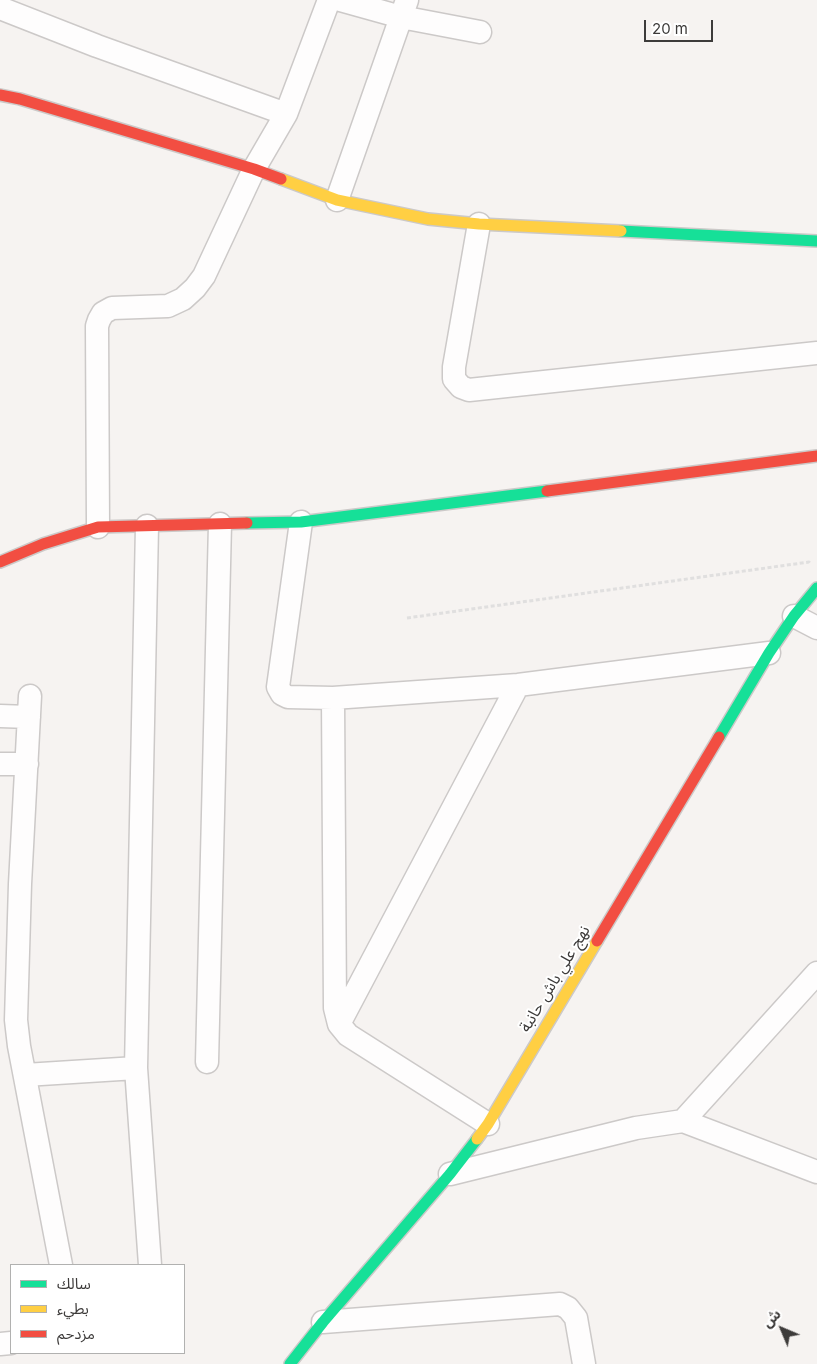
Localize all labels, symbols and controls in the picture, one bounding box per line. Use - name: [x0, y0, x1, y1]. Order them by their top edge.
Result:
- scale bar: [647, 10, 716, 42]
- text: 20 m: [652, 19, 688, 38]
- street label: نهج علي باش حانبة: [516, 922, 594, 1036]
- legend: [10, 1264, 185, 1354]
- text: سالك: [57, 1274, 91, 1293]
- text: بطيء: [57, 1299, 89, 1318]
- north arrow: [757, 1304, 807, 1354]
- text: ش: [758, 1305, 784, 1331]
- text: مزدحم: [57, 1324, 95, 1343]

